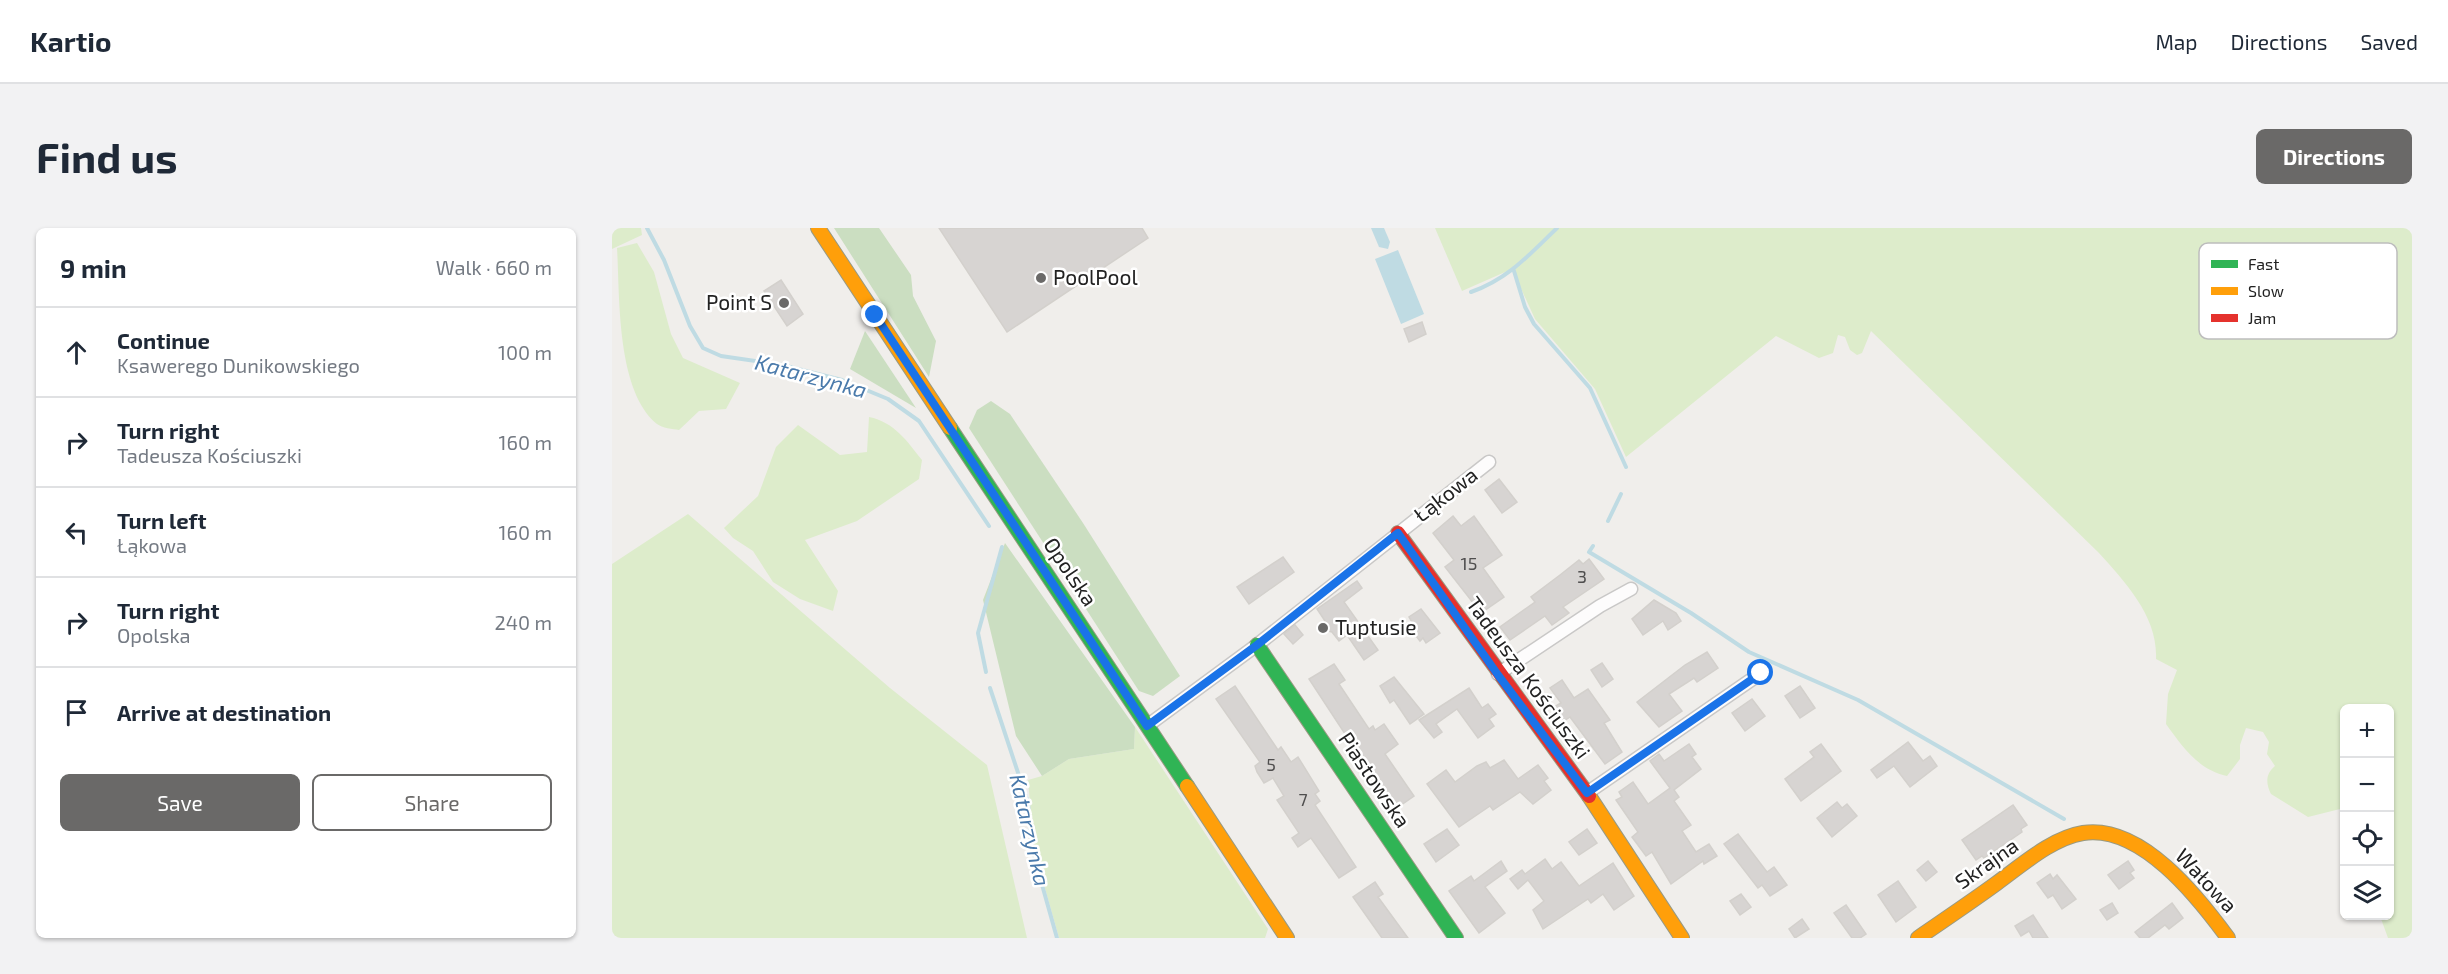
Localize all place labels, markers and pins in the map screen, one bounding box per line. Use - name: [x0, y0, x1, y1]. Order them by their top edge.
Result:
- place label: PoolPool: [1053, 264, 1138, 289]
- marker: PoolPool: [1034, 271, 1048, 285]
- place label: Point S: [706, 289, 772, 314]
- marker: Point S: [777, 296, 791, 310]
- place label: Tuptusie: [1335, 614, 1417, 639]
- marker: Tuptusie: [1316, 621, 1330, 635]

